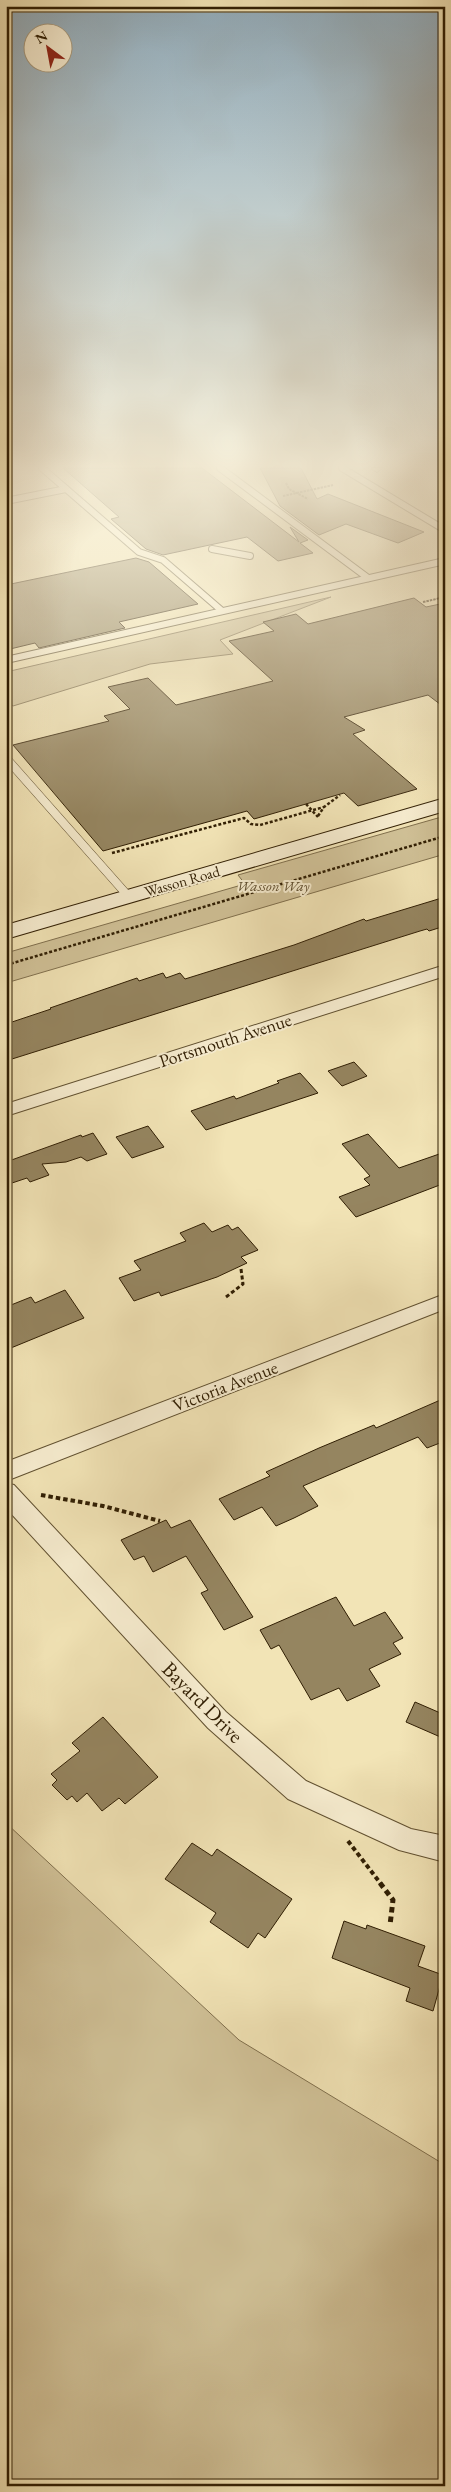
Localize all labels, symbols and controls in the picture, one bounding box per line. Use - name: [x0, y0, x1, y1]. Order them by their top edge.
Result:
- north arrow: [22, 22, 72, 72]
- text: N: [32, 26, 51, 48]
- street label: Wasson Road: [142, 861, 222, 901]
- park label: Wasson Way: [236, 876, 310, 895]
- street label: Portsmouth Avenue: [156, 1008, 294, 1072]
- street label: Victoria Avenue: [169, 1355, 281, 1417]
- street label: Bayard Drive: [157, 1656, 249, 1748]

